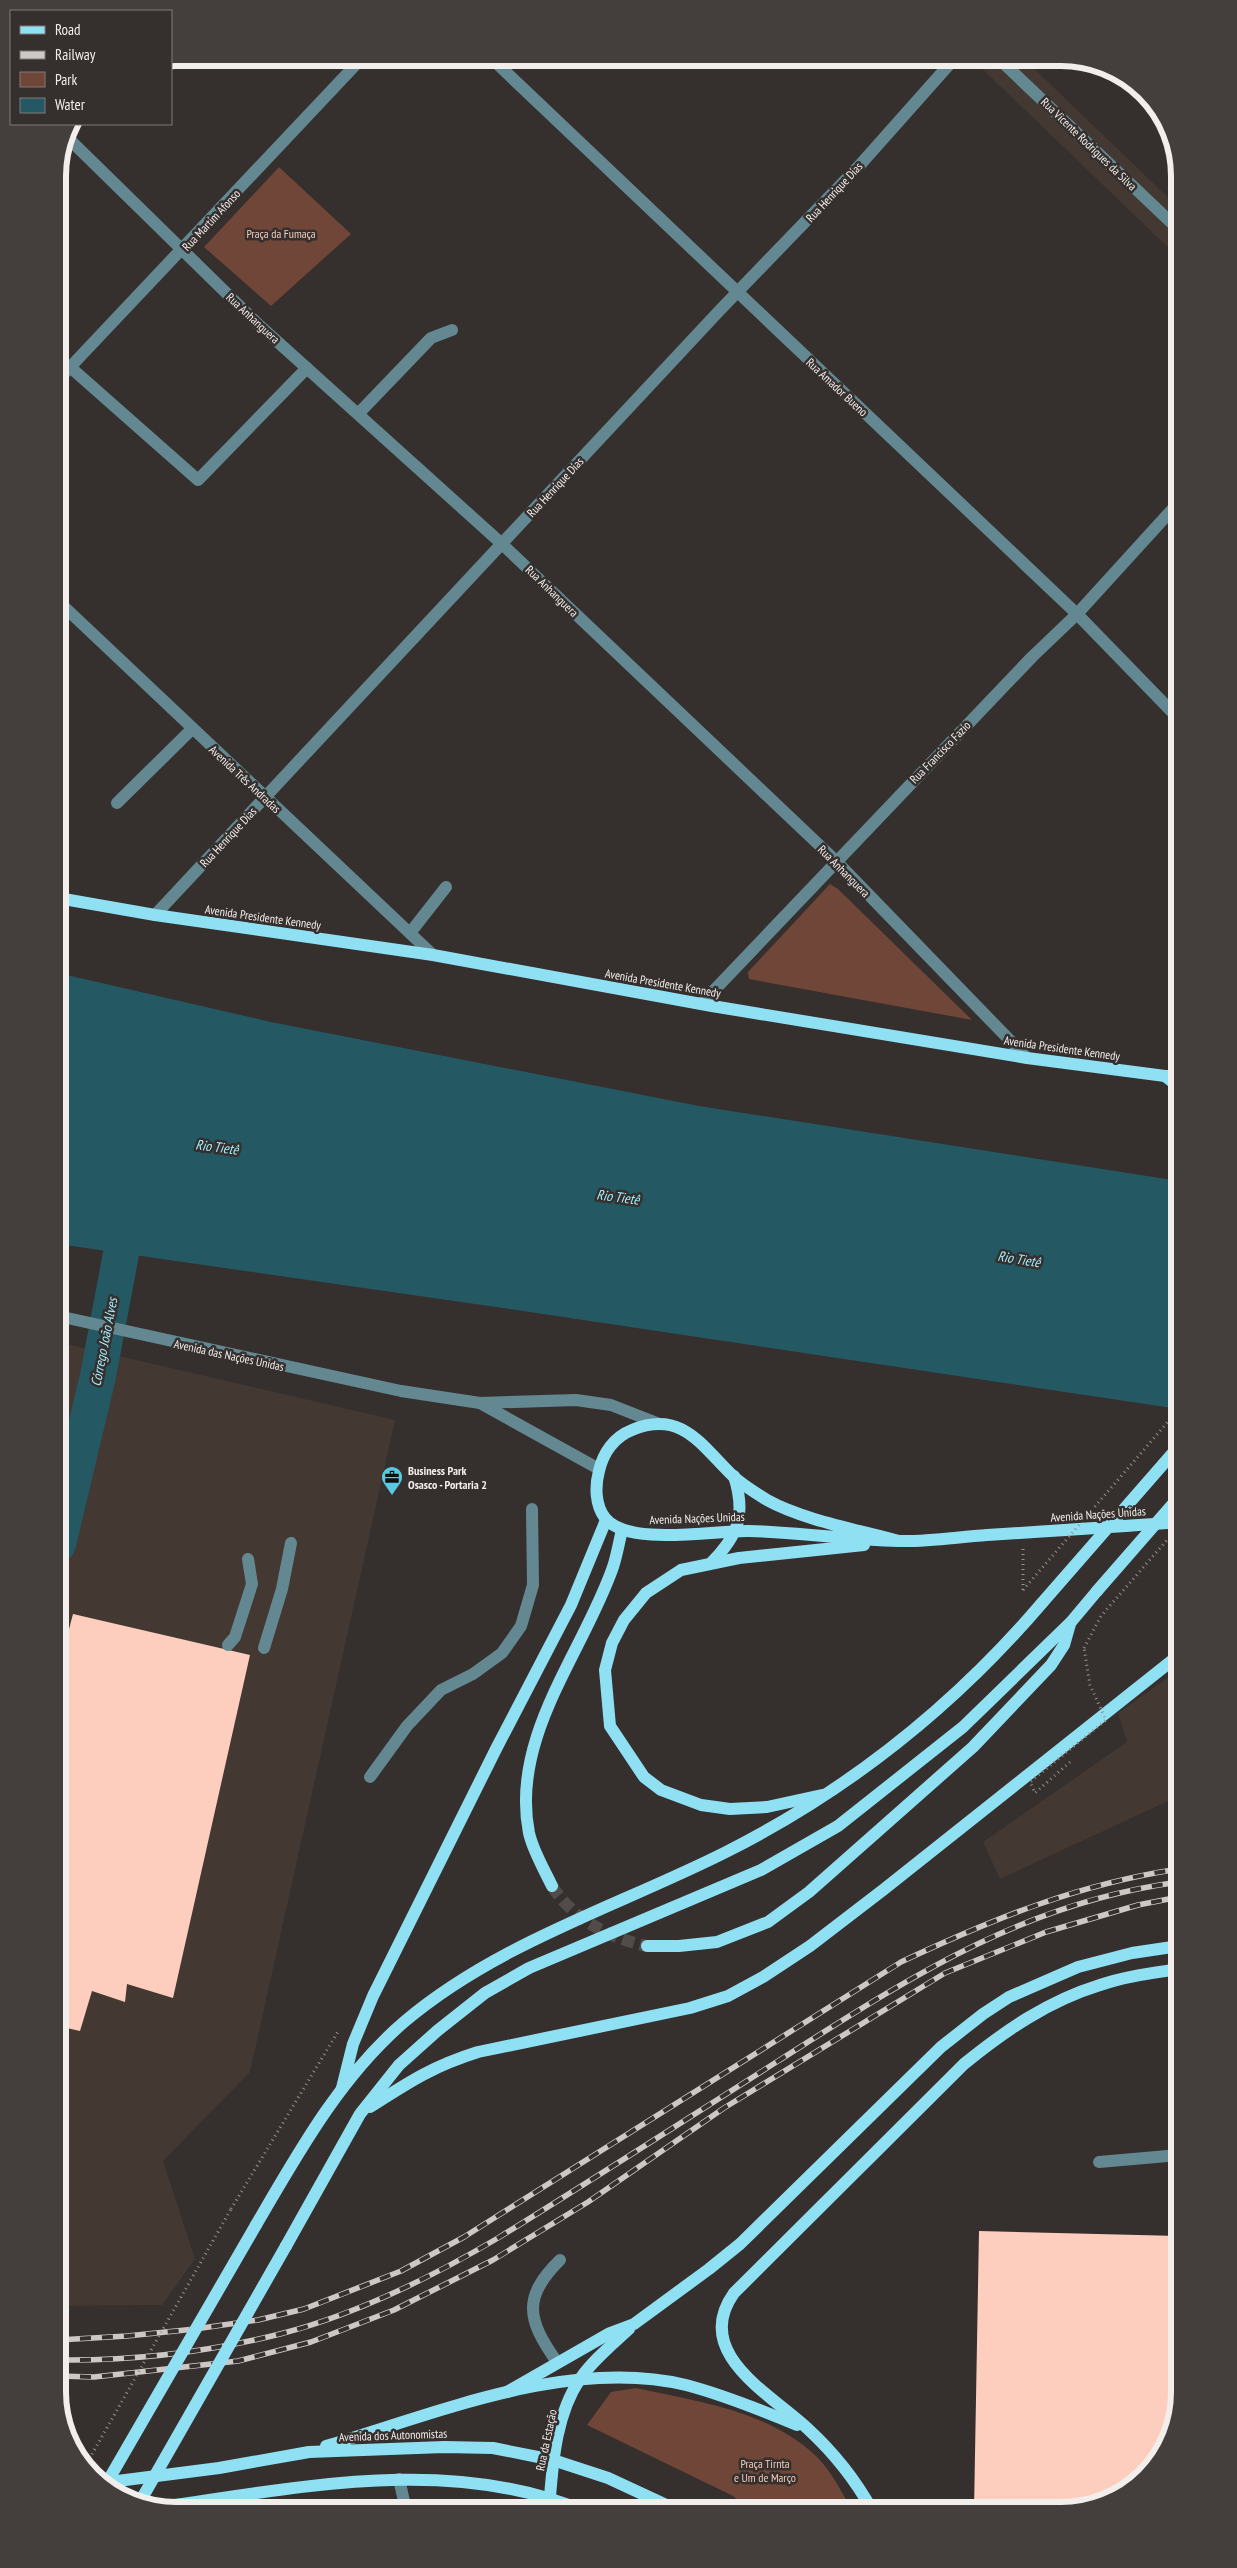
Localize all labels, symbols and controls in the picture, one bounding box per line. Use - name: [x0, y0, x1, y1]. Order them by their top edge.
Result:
- legend: [10, 10, 172, 125]
- text: Road: [55, 20, 81, 39]
- text: Railway: [55, 45, 96, 64]
- text: Park: [55, 70, 77, 89]
- street label: Rua Vicente Rodrigues da Silva: [1038, 94, 1140, 194]
- text: Water: [55, 95, 86, 114]
- street label: Rua Henrique Dias: [802, 159, 866, 225]
- street label: Rua Martim Afonso: [179, 186, 243, 254]
- park label: Praça da Fumaça: [246, 226, 316, 241]
- street label: Rua Anhanguera: [223, 289, 283, 347]
- street label: Rua Amador Bueno: [803, 355, 871, 419]
- street label: Rua Henrique Dias: [523, 454, 587, 520]
- street label: Rua Anhanguera: [522, 562, 582, 620]
- street label: Rua Francisco Fazio: [906, 718, 974, 786]
- street label: Avenida Três Andradas: [206, 742, 284, 816]
- street label: Rua Henrique Dias: [196, 804, 260, 870]
- street label: Rua Anhanguera: [815, 842, 873, 900]
- street label: Avenida Presidente Kennedy: [204, 901, 322, 933]
- street label: Avenida Presidente Kennedy: [604, 965, 722, 1001]
- street label: Avenida Presidente Kennedy: [1003, 1032, 1121, 1064]
- water label: Rio Tietê: [195, 1135, 241, 1159]
- water label: Rio Tietê: [596, 1185, 642, 1209]
- water label: Rio Tietê: [996, 1247, 1043, 1271]
- water label: Córrego João Alves: [87, 1295, 122, 1388]
- street label: Avenida das Nações Unidas: [173, 1336, 285, 1374]
- place label: Business Park Osasco - Portaria 2: [408, 1463, 487, 1492]
- office icon: Business Park Osasco - Portaria 2: [380, 1465, 404, 1496]
- street label: Avenida Nações Unidas: [1050, 1503, 1146, 1525]
- street label: Avenida Nações Unidas: [649, 1509, 745, 1527]
- street label: Rua da Estação: [532, 2408, 560, 2472]
- street label: Avenida dos Autonomistas: [339, 2426, 447, 2444]
- park label: Praça Tirnta e Um de Março: [734, 2456, 796, 2485]

